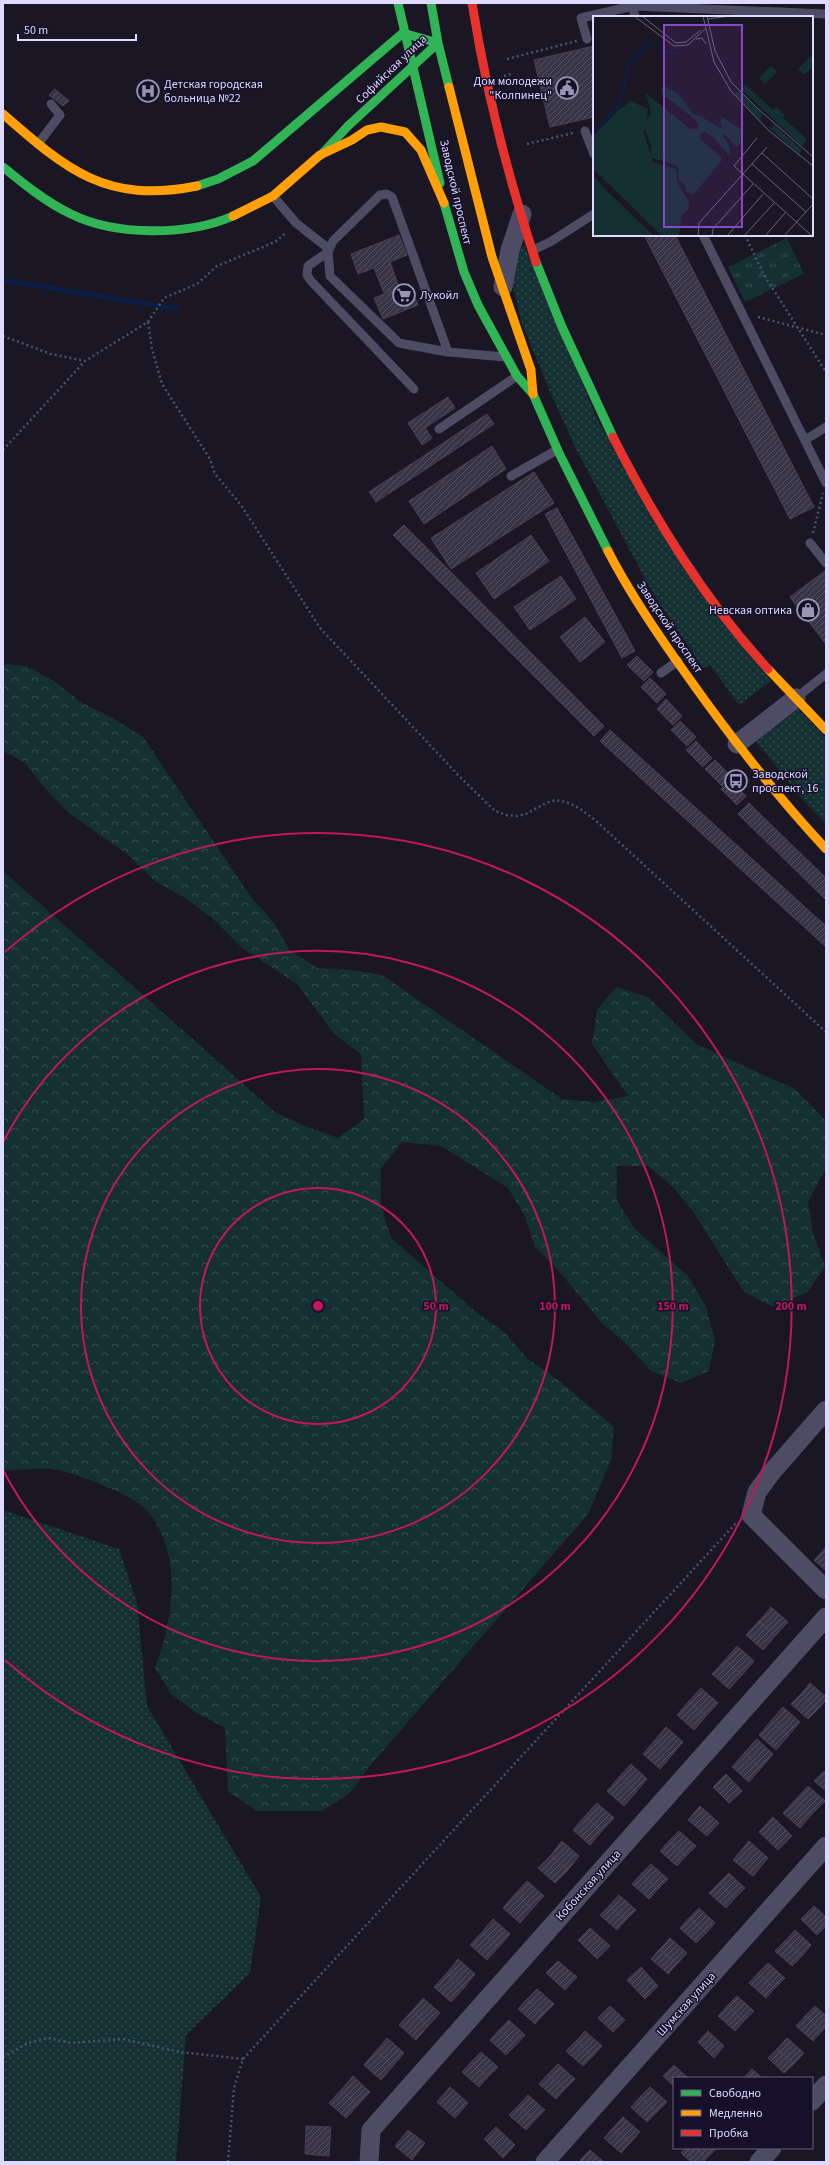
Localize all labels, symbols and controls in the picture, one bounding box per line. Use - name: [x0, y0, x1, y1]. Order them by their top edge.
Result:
- scale bar: [18, 16, 136, 42]
- inset map: [593, 16, 813, 236]
- text: 50 m: [24, 22, 48, 39]
- street label: Софийская улица: [352, 31, 431, 108]
- place label: Дом молодежи "Колпинец": [473, 73, 552, 104]
- public building icon: Дом молодежи "Колпинец": [554, 75, 580, 101]
- place label: Детская городская больница №22: [164, 76, 263, 107]
- hospital icon: Детская городская больница №22: [135, 78, 161, 104]
- street label: Заводской проспект: [435, 138, 476, 247]
- supermarket icon: Лукойл: [391, 282, 417, 308]
- place label: Лукойл: [420, 287, 459, 304]
- street label: Заводской проспект: [632, 578, 707, 677]
- shop icon: Невская оптика: [795, 597, 821, 623]
- place label: Невская оптика: [709, 602, 792, 619]
- place label: Заводской проспект, 16: [752, 766, 819, 797]
- bus stop icon: Заводской проспект, 16: [723, 768, 749, 794]
- text: 50 m: [423, 1298, 449, 1315]
- text: 100 m: [539, 1298, 571, 1315]
- text: 150 m: [657, 1298, 689, 1315]
- text: 200 m: [775, 1298, 807, 1315]
- centre of rings: [311, 1299, 325, 1313]
- street label: Кобонская улица: [552, 1846, 625, 1925]
- street label: Шумская улица: [653, 1969, 720, 2040]
- legend: [673, 2077, 813, 2149]
- text: Свободно: [709, 2085, 761, 2102]
- text: Медленно: [709, 2105, 763, 2122]
- text: Пробка: [709, 2125, 748, 2142]

